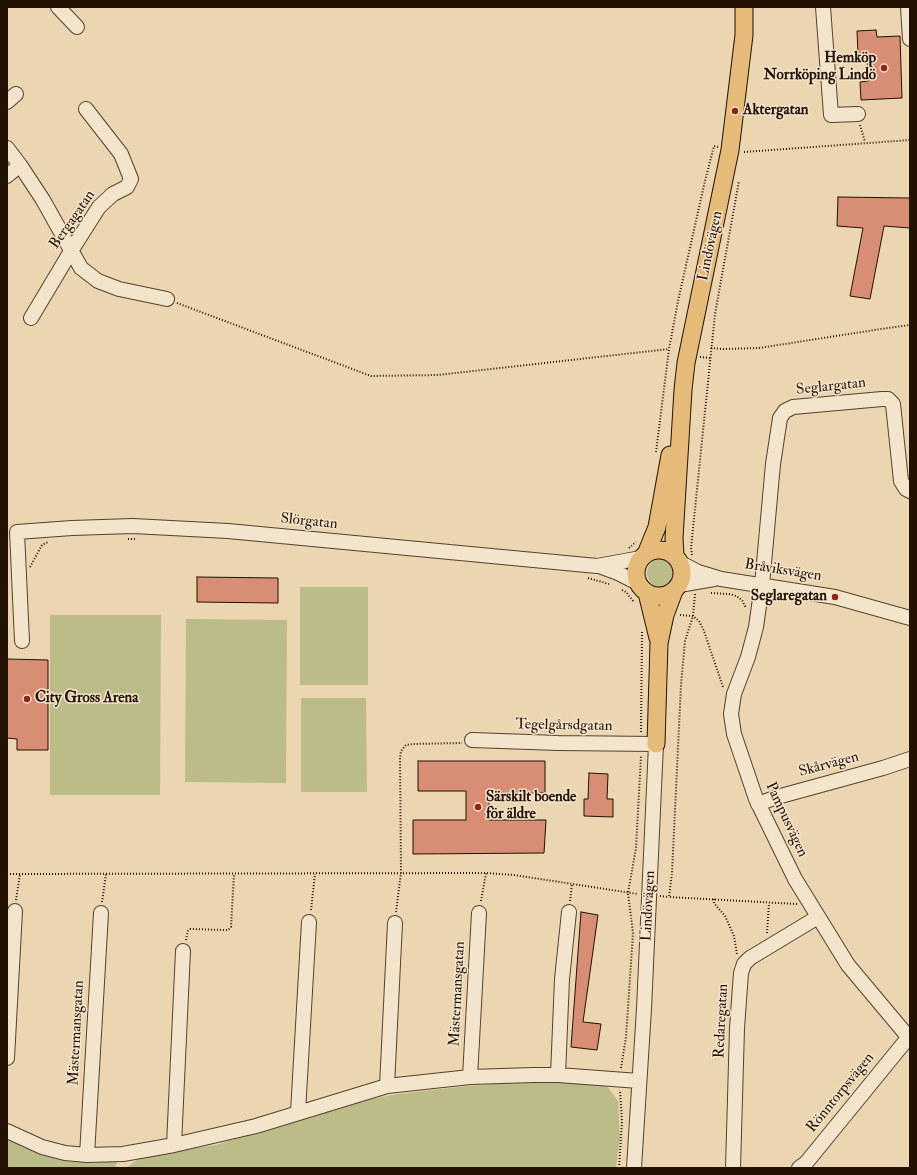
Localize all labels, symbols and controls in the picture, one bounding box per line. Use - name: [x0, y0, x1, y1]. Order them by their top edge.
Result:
- place label: Hemköp Norrköping Lindö: [764, 50, 876, 85]
- marker: Hemköp Norrköping Lindö: [879, 63, 889, 73]
- place label: Aktergatan: [743, 102, 809, 120]
- marker: Aktergatan: [730, 106, 740, 116]
- street label: Bergagatan: [46, 187, 100, 253]
- street label: Lindövägen: [695, 209, 727, 283]
- street label: Seglargatan: [795, 374, 867, 400]
- street label: Slörgatan: [280, 510, 338, 534]
- street label: Bråviksvägen: [743, 556, 823, 586]
- place label: Seglaregatan: [751, 588, 827, 606]
- marker: Seglaregatan: [830, 592, 840, 602]
- place label: City Gross Arena: [35, 690, 138, 708]
- marker: City Gross Arena: [22, 694, 32, 704]
- street label: Tegelgårsdgatan: [515, 716, 613, 736]
- street label: Skårvägen: [797, 748, 861, 782]
- street label: Pampusvägen: [761, 780, 811, 860]
- place label: Särskilt boende för äldre: [486, 789, 576, 824]
- marker: Särskilt boende för äldre: [473, 802, 483, 812]
- street label: Lindövägen: [638, 870, 660, 942]
- street label: Mästermansgatan: [446, 941, 470, 1047]
- street label: Mästermansgatan: [65, 980, 89, 1086]
- street label: Redaregatan: [711, 983, 733, 1059]
- street label: Rönntorpsvägen: [803, 1049, 879, 1137]

